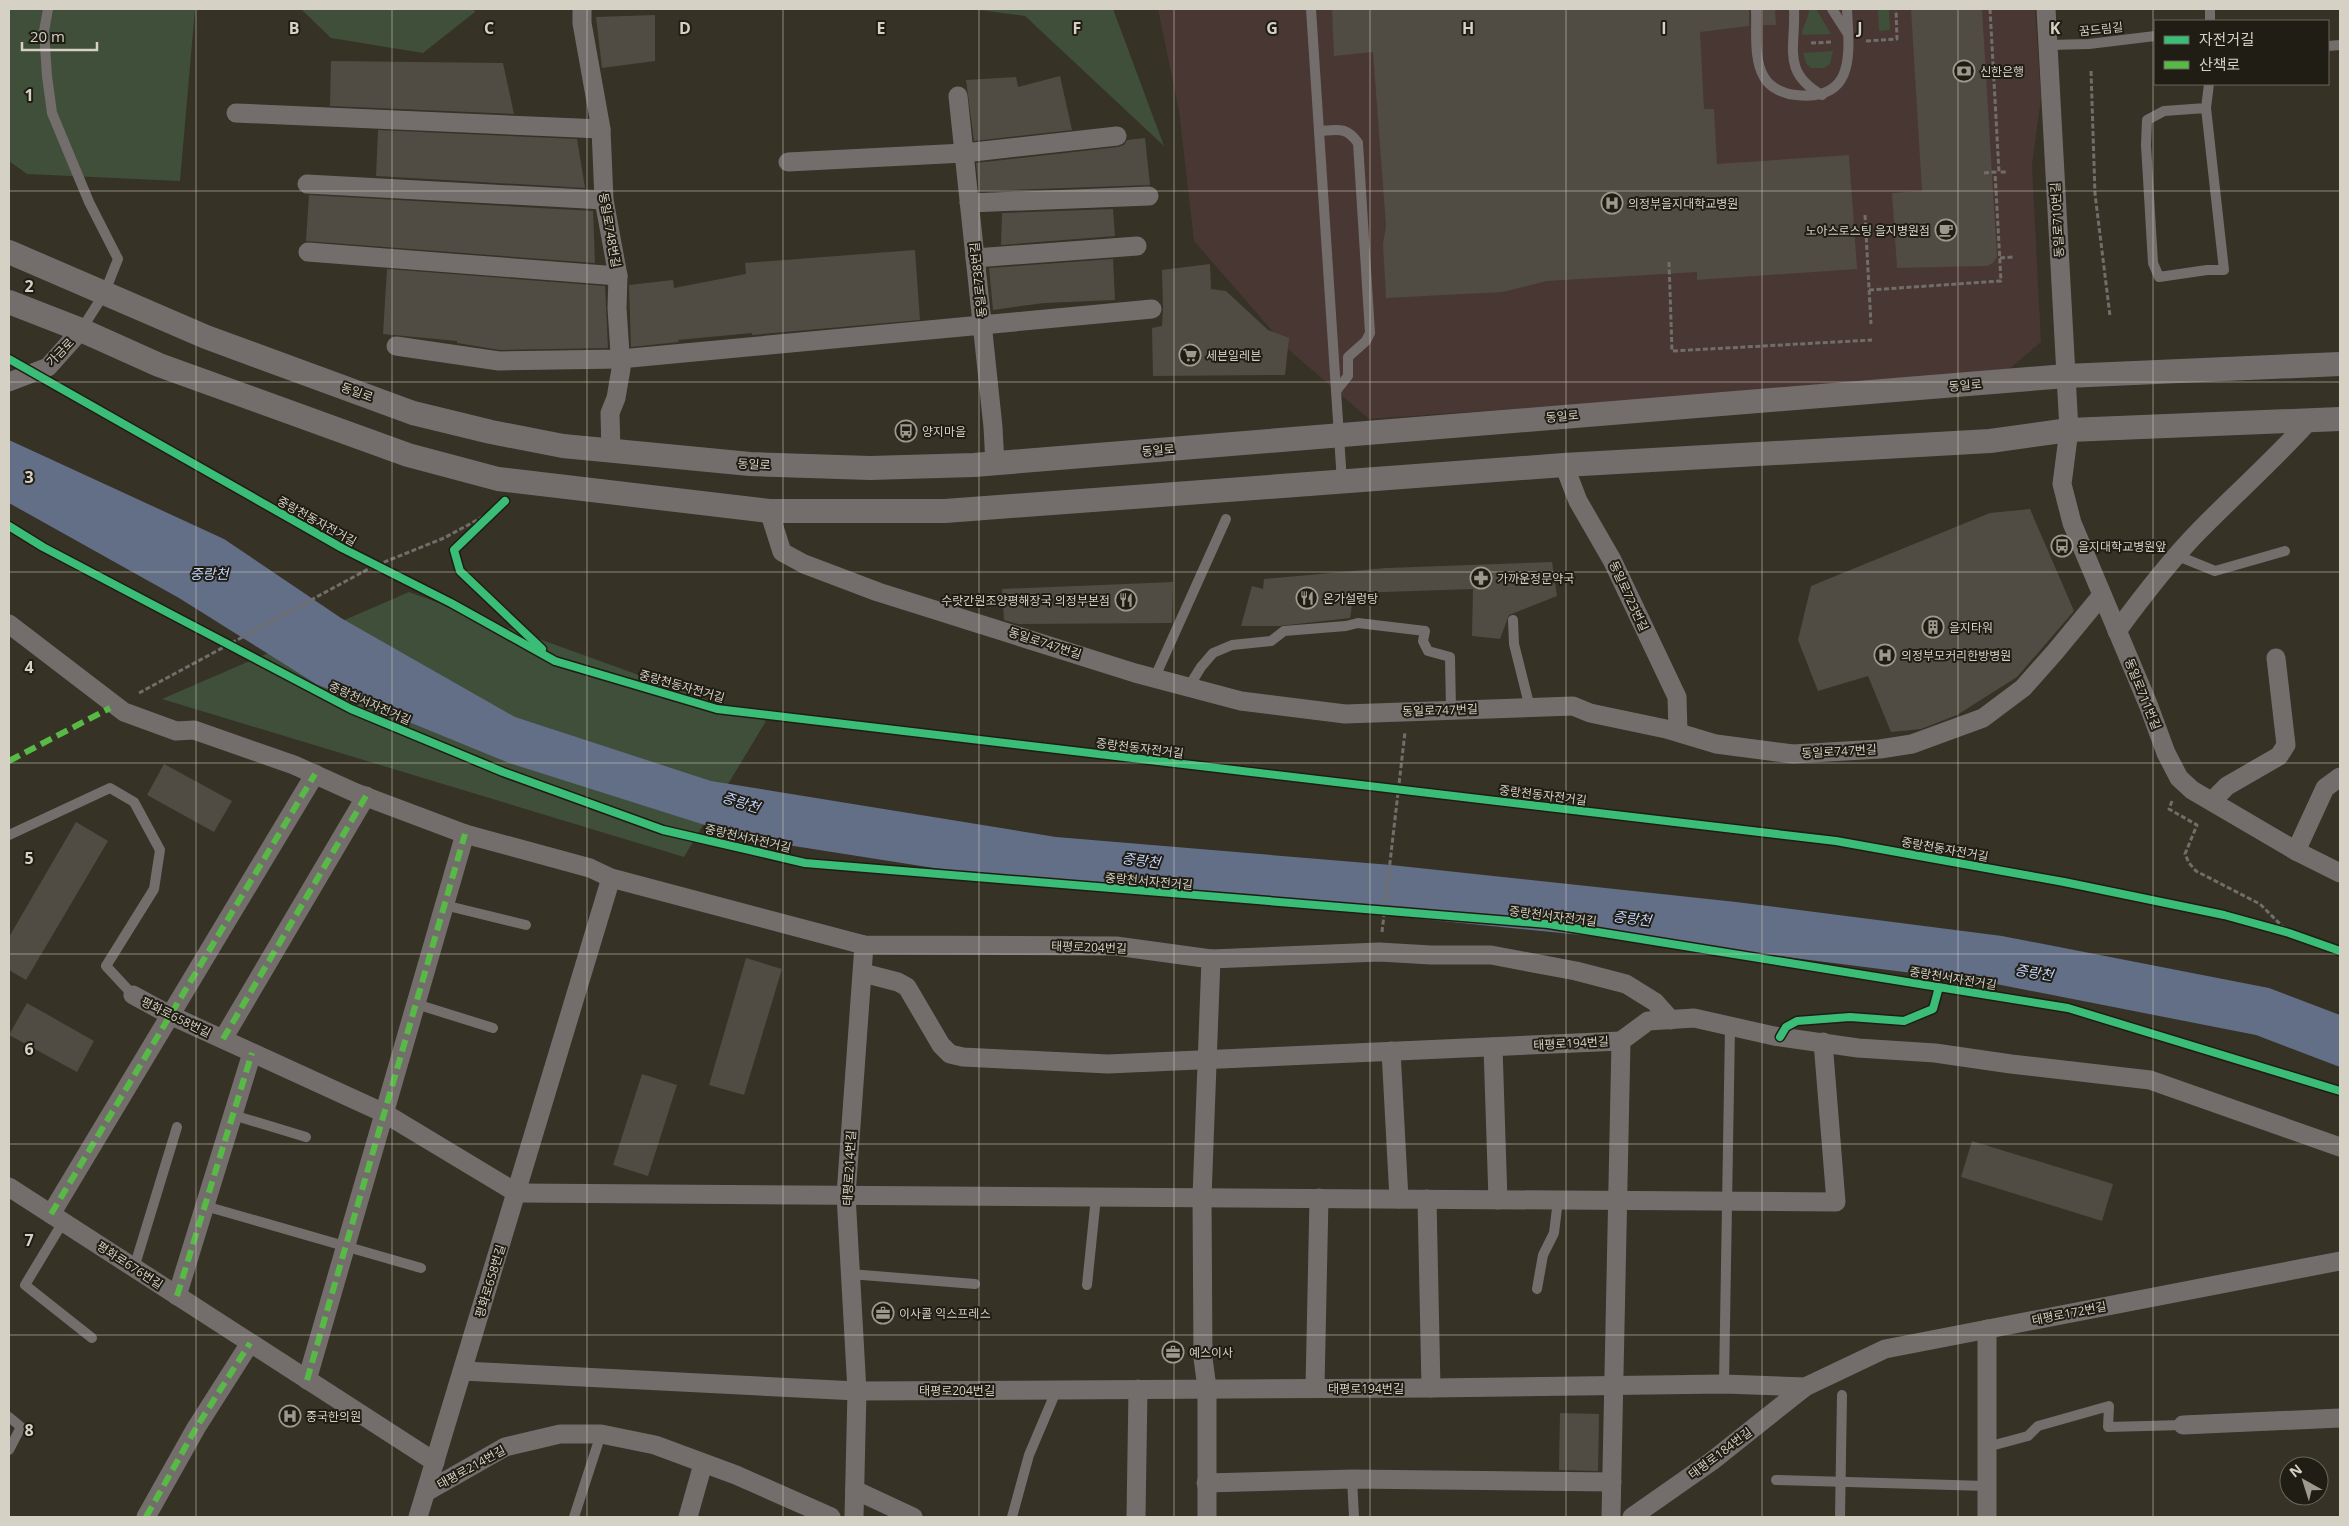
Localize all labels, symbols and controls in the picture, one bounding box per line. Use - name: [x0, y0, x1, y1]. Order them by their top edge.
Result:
- text: B: [289, 17, 299, 39]
- text: C: [484, 17, 494, 39]
- text: D: [679, 17, 691, 39]
- text: E: [877, 17, 886, 39]
- text: F: [1073, 17, 1081, 39]
- text: G: [1266, 17, 1278, 39]
- text: H: [1462, 17, 1474, 39]
- text: I: [1661, 17, 1667, 39]
- text: J: [1855, 17, 1863, 39]
- text: K: [2050, 17, 2061, 39]
- street label: 꿈드림길: [2078, 18, 2124, 40]
- scale bar: [22, 20, 98, 52]
- legend: [2154, 20, 2329, 85]
- text: 20 m: [30, 26, 65, 46]
- text: 자전거길: [2199, 29, 2254, 49]
- text: 산책로: [2199, 54, 2240, 74]
- bank icon: 신한은행: [1952, 59, 1976, 83]
- place label: 신한은행: [1980, 63, 2024, 80]
- text: 1: [24, 84, 34, 106]
- street label: 동일로710번길: [2047, 182, 2067, 258]
- street label: 동일로748번길: [595, 191, 625, 269]
- hospital icon: 의정부을지대학교병원: [1600, 191, 1624, 215]
- place label: 의정부을지대학교병원: [1628, 195, 1738, 212]
- cafe icon: 노아스로스팅 을지병원점: [1934, 218, 1958, 242]
- place label: 노아스로스팅 을지병원점: [1805, 222, 1930, 239]
- street label: 동일로738번길: [966, 241, 990, 319]
- text: 2: [24, 275, 34, 297]
- street label: 가금로: [42, 334, 78, 370]
- supermarket icon: 세븐일레븐: [1178, 343, 1202, 367]
- place label: 세븐일레븐: [1206, 347, 1261, 364]
- street label: 동일로: [1948, 375, 1982, 395]
- street label: 동일로: [339, 378, 375, 406]
- street label: 동일로: [1545, 406, 1579, 426]
- bus stop icon: 양지마을: [894, 419, 918, 443]
- place label: 양지마을: [922, 423, 966, 440]
- street label: 동일로: [1141, 440, 1175, 460]
- street label: 동일로: [737, 455, 771, 473]
- text: 3: [24, 466, 34, 488]
- street label: 중랑천동자전거길: [274, 492, 360, 550]
- bus stop icon: 을지대학교병원앞: [2050, 534, 2074, 558]
- place label: 을지대학교병원앞: [2078, 538, 2166, 555]
- street label: 동일로723번길: [1605, 558, 1653, 634]
- water label: 중랑천: [190, 564, 229, 583]
- pharmacy icon: 가까운정문약국: [1469, 566, 1493, 590]
- place label: 가까운정문약국: [1497, 570, 1574, 587]
- restaurant icon: 온가설렁탕: [1295, 586, 1319, 610]
- restaurant icon: 수랏간원조양평해장국 의정부본점: [1114, 588, 1138, 612]
- place label: 온가설렁탕: [1323, 590, 1378, 607]
- place label: 수랏간원조양평해장국 의정부본점: [941, 592, 1110, 609]
- building icon: 을지타워: [1921, 615, 1945, 639]
- place label: 을지타워: [1949, 619, 1993, 636]
- street label: 동일로747번길: [1006, 623, 1084, 663]
- hospital icon: 의정부모커리한방병원: [1873, 643, 1897, 667]
- place label: 의정부모커리한방병원: [1901, 647, 2011, 664]
- text: 4: [24, 656, 34, 678]
- street label: 동일로711번길: [2121, 656, 2165, 732]
- street label: 중랑천동자전거길: [637, 666, 727, 706]
- street label: 중랑천서자전거길: [326, 677, 414, 729]
- street label: 동일로747번길: [1402, 700, 1478, 720]
- street label: 중랑천동자전거길: [1095, 734, 1185, 762]
- street label: 동일로747번길: [1801, 741, 1877, 761]
- street label: 중랑천동자전거길: [1498, 781, 1588, 809]
- water label: 중랑천: [720, 787, 763, 817]
- street label: 중랑천서자전거길: [703, 820, 793, 856]
- street label: 중랑천동자전거길: [1900, 833, 1990, 865]
- text: 5: [24, 847, 34, 869]
- water label: 중랑천: [1121, 848, 1162, 872]
- street label: 중랑천서자전거길: [1104, 869, 1194, 893]
- street label: 중랑천서자전거길: [1508, 902, 1598, 930]
- water label: 중랑천: [1612, 906, 1653, 930]
- street label: 태평로204번길: [1051, 937, 1127, 957]
- water label: 중랑천: [2013, 960, 2056, 985]
- street label: 중랑천서자전거길: [1908, 963, 1998, 993]
- street label: 평화로658번길: [138, 993, 214, 1041]
- street label: 태평로194번길: [1533, 1033, 1609, 1053]
- text: 6: [24, 1038, 34, 1060]
- street label: 태평로214번길: [839, 1130, 859, 1206]
- text: 7: [24, 1229, 34, 1251]
- street label: 평화로676번길: [94, 1237, 166, 1293]
- street label: 평화로658번길: [471, 1242, 509, 1320]
- street label: 태평로172번길: [2030, 1297, 2108, 1329]
- office icon: 이사콜 익스프레스: [871, 1301, 895, 1325]
- place label: 이사콜 익스프레스: [899, 1305, 990, 1322]
- office icon: 예스이사: [1161, 1340, 1185, 1364]
- place label: 예스이사: [1189, 1344, 1233, 1361]
- street label: 태평로194번길: [1328, 1380, 1404, 1397]
- street label: 태평로204번길: [919, 1382, 995, 1399]
- hospital icon: 중국한의원: [278, 1404, 302, 1428]
- place label: 중국한의원: [306, 1408, 361, 1425]
- text: 8: [24, 1419, 34, 1441]
- street label: 태평로184번길: [1685, 1423, 1755, 1483]
- street label: 태평로214번길: [434, 1441, 508, 1493]
- north arrow: [2279, 1456, 2329, 1506]
- text: N: [2285, 1460, 2306, 1481]

